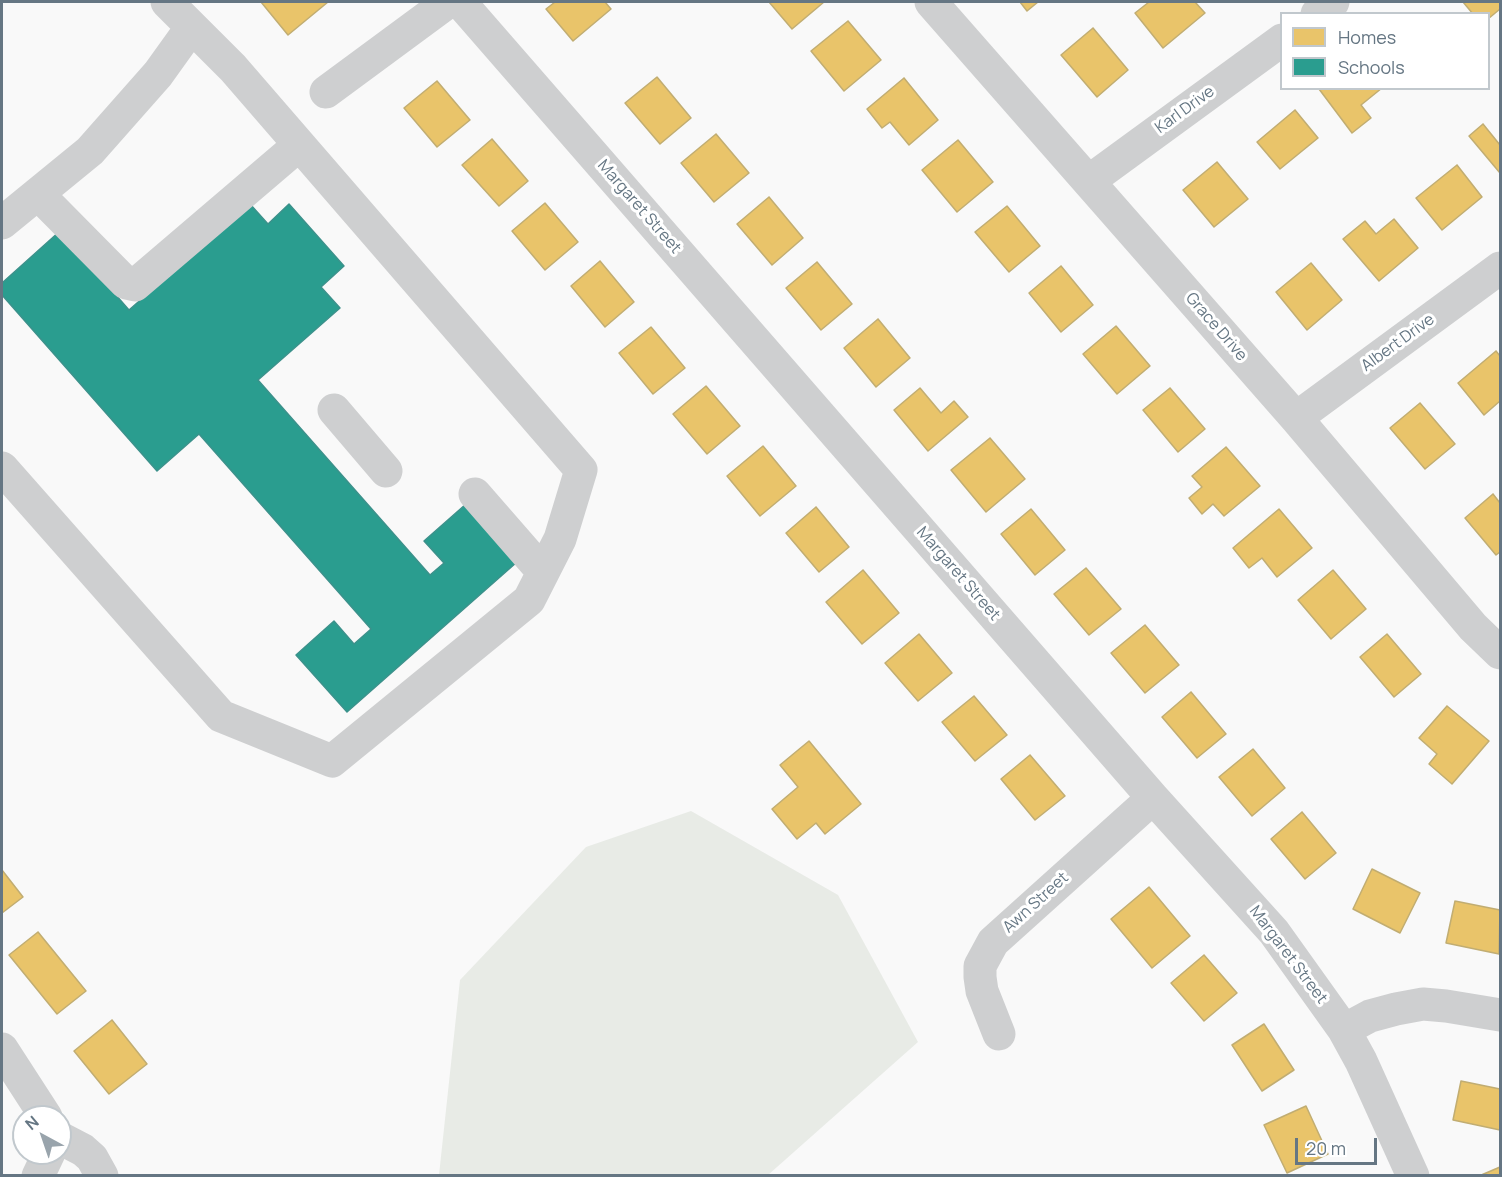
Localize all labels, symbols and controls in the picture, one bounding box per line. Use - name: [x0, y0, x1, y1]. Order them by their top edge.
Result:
- legend: [1280, 12, 1490, 90]
- text: Homes: [1338, 25, 1396, 49]
- text: Schools: [1338, 55, 1405, 79]
- street label: Karl Drive: [1152, 82, 1218, 138]
- street label: Margaret Street: [593, 156, 685, 258]
- street label: Grace Drive: [1181, 289, 1251, 365]
- street label: Albert Drive: [1358, 310, 1438, 376]
- street label: Margaret Street: [912, 523, 1004, 625]
- street label: Awn Street: [999, 869, 1073, 937]
- street label: Margaret Street: [1245, 902, 1331, 1008]
- north arrow: [12, 1105, 72, 1165]
- text: N: [20, 1111, 43, 1135]
- scale bar: [1298, 1126, 1380, 1164]
- text: 20 m: [1306, 1136, 1346, 1160]

